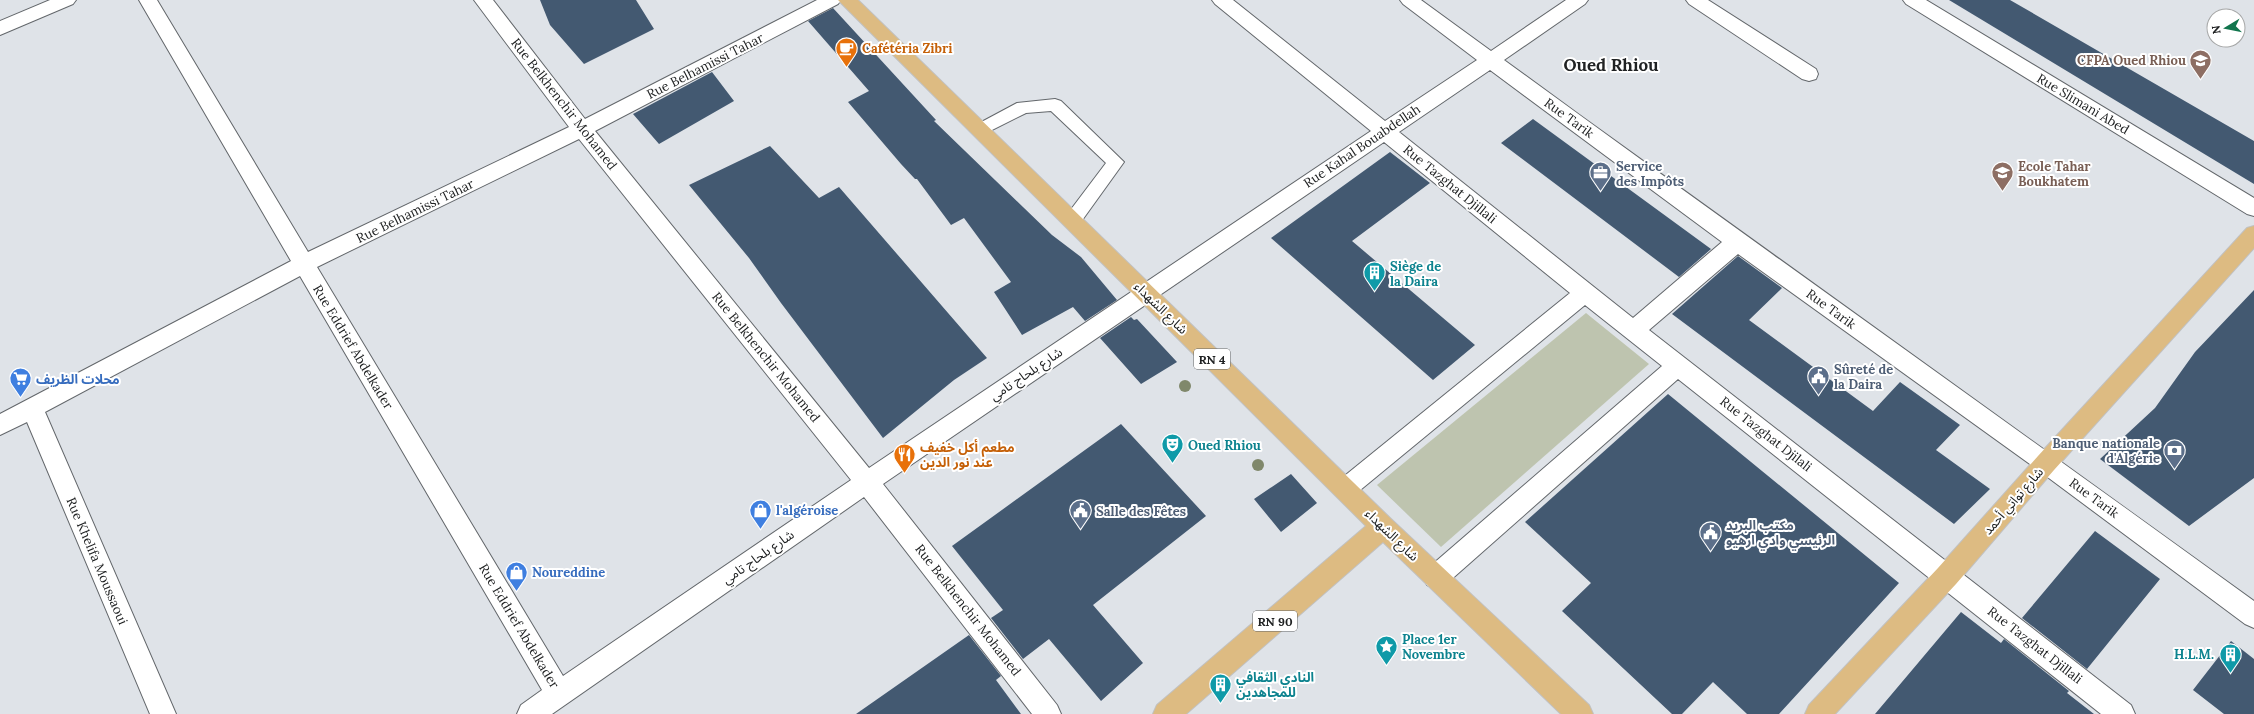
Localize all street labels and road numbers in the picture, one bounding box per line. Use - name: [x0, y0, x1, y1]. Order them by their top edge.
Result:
- street label: Rue Belhamissi Tahar: [644, 29, 767, 103]
- street label: Rue Belkhenchir Mohamed: [507, 35, 621, 173]
- street label: Rue Slimani Abed: [2034, 70, 2132, 138]
- street label: Rue Tarik: [1541, 94, 1597, 142]
- street label: Rue Kahal Bouabdellah: [1300, 100, 1424, 192]
- street label: Rue Tazghat Djillali: [1400, 141, 1501, 227]
- street label: Rue Belhamissi Tahar: [353, 175, 477, 247]
- street label: شارع الشهداء: [1129, 278, 1191, 339]
- street label: Rue Eddrief Abdelkader: [309, 282, 397, 413]
- street label: Rue Tarik: [1803, 285, 1859, 333]
- street label: Rue Belkhenchir Mohamed: [708, 289, 824, 426]
- street label: شارع بلحاج تامي: [986, 343, 1067, 406]
- road number: RN 4: [1194, 349, 1230, 369]
- street label: Rue Tazghat Djilali: [1717, 393, 1816, 475]
- street label: شارع تواتي أحمد: [1979, 464, 2048, 540]
- street label: Rue Tarik: [2066, 474, 2122, 522]
- street label: Rue Khelifa Moussaoui: [62, 495, 132, 628]
- street label: شارع الشهداء: [1360, 505, 1422, 566]
- street label: شارع بلحاج تامي: [719, 526, 798, 590]
- street label: Rue Belkhenchir Mohamed: [911, 541, 1025, 679]
- street label: Rue Eddrief Abdelkader: [475, 561, 563, 692]
- street label: Rue Tazghat Djillali: [1984, 603, 2086, 688]
- road number: RN 90: [1253, 611, 1297, 631]

